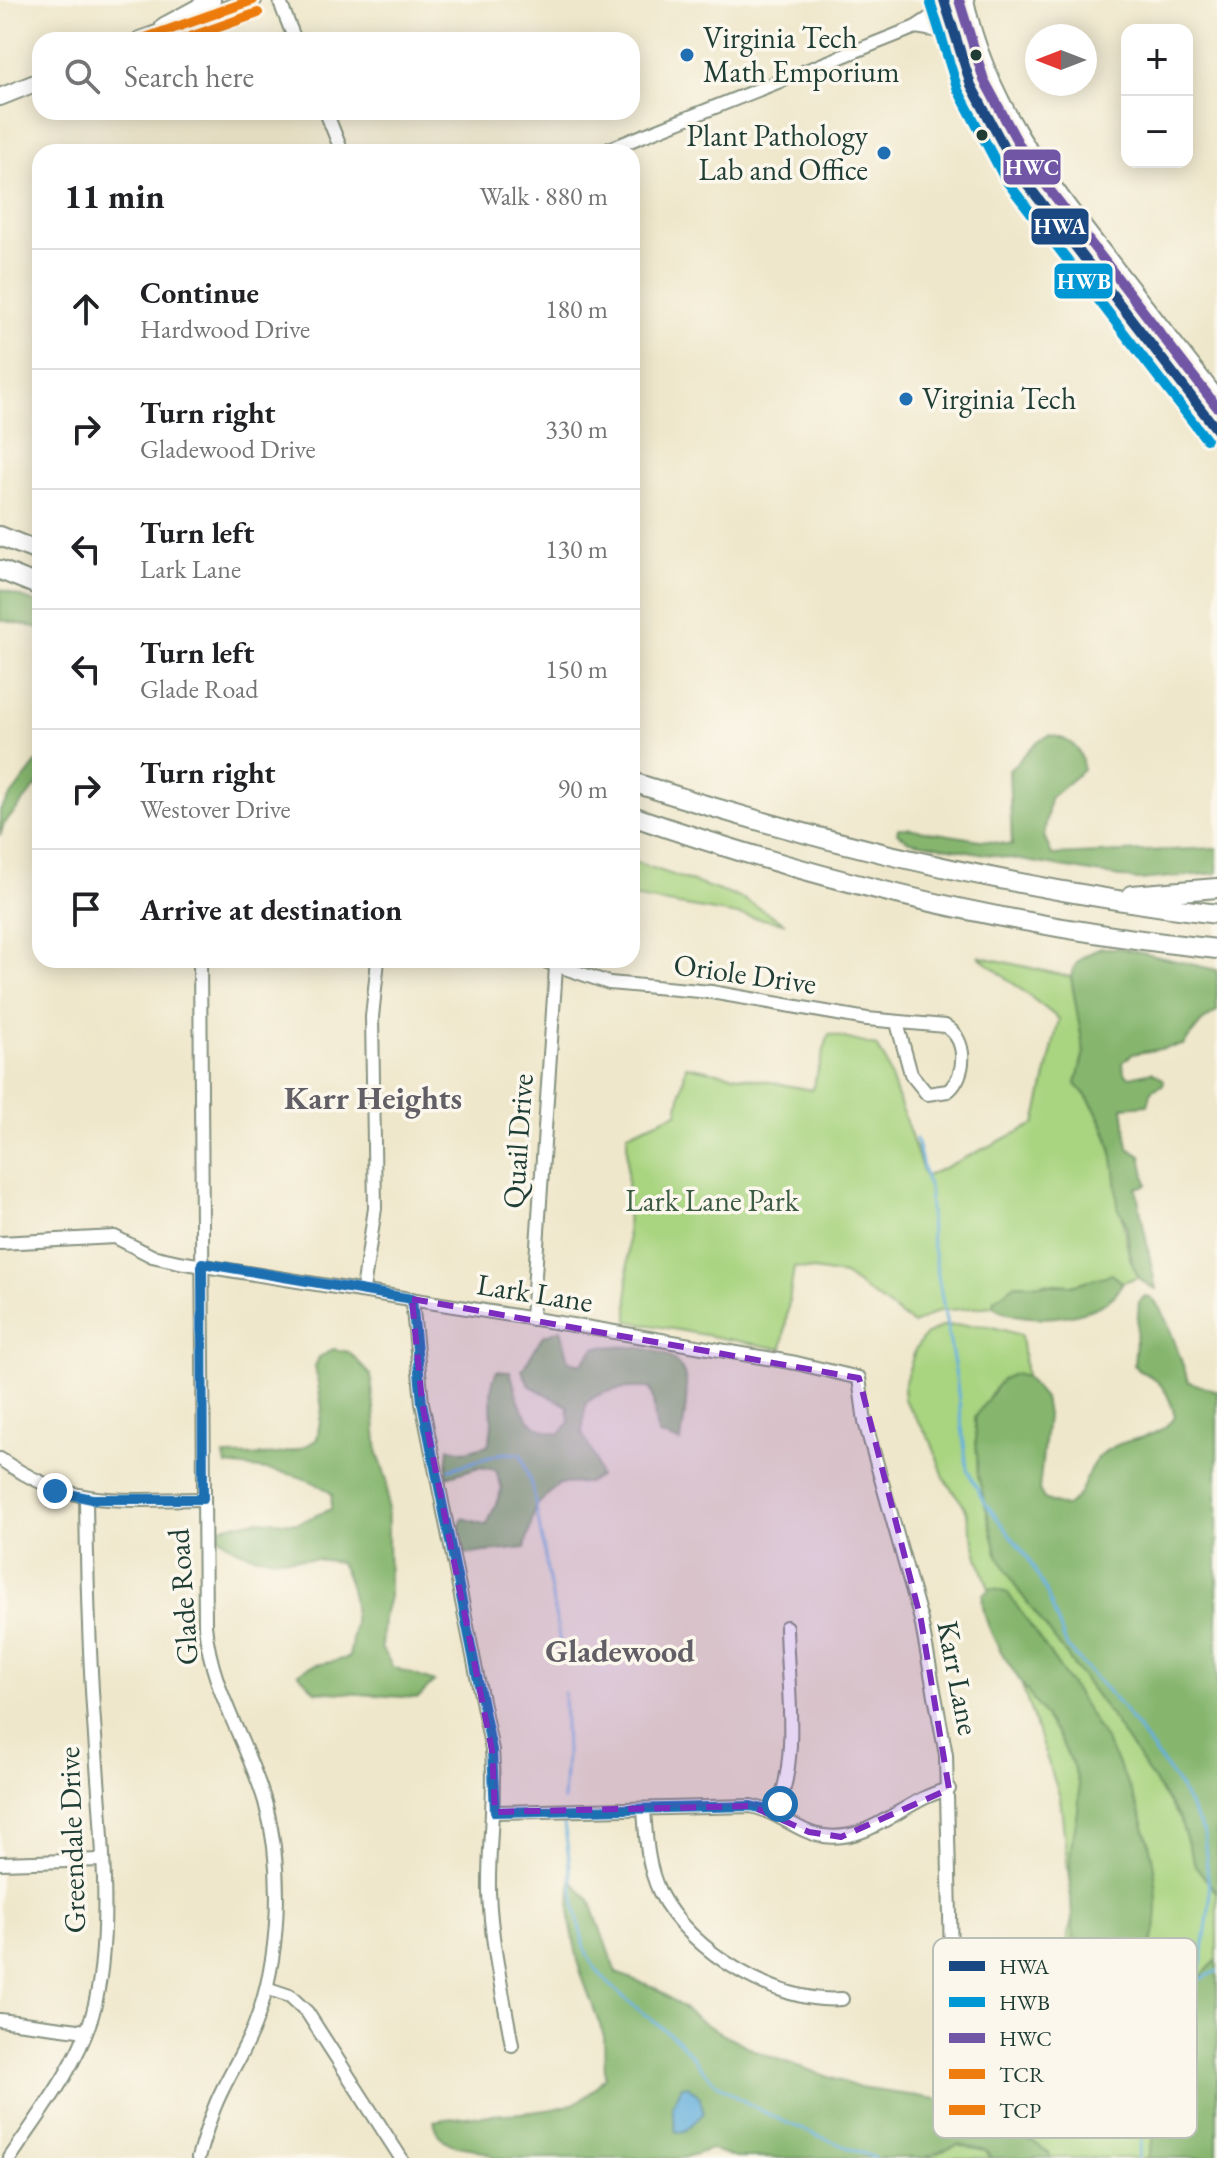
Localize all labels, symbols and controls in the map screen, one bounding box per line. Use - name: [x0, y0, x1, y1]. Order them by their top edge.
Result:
- place label: Virginia Tech Math Emporium: [703, 18, 899, 91]
- north arrow: [1025, 24, 1097, 96]
- map controls: [1121, 24, 1193, 168]
- button: +: [1121, 24, 1193, 96]
- search box: [32, 32, 640, 120]
- marker: Virginia Tech Math Emporium: [678, 46, 696, 64]
- unlabelled marker: [968, 47, 984, 63]
- icon: search: [60, 54, 104, 98]
- text: Search here: [124, 57, 254, 96]
- button: −: [1121, 96, 1193, 168]
- place label: Plant Pathology Lab and Office: [686, 116, 869, 189]
- unlabelled marker: [974, 127, 990, 143]
- marker: Plant Pathology Lab and Office: [875, 144, 893, 162]
- line badge: HWC: [1002, 148, 1062, 186]
- text: HWC: [1005, 153, 1059, 182]
- text: 11 min: [64, 174, 165, 218]
- text: Walk · 880 m: [480, 179, 608, 213]
- line badge: HWA: [1030, 207, 1090, 246]
- text: HWA: [1034, 212, 1087, 241]
- line badge: HWB: [1053, 262, 1114, 300]
- text: HWB: [1057, 267, 1111, 296]
- text: Continue: [140, 273, 259, 312]
- icon: ahead: [64, 287, 108, 331]
- text: 180 m: [545, 292, 608, 326]
- text: Hardwood Drive: [140, 312, 310, 346]
- place label: Virginia Tech: [922, 379, 1077, 418]
- marker: Virginia Tech: [897, 390, 915, 408]
- text: Turn right: [140, 393, 276, 432]
- icon: right: [64, 407, 108, 451]
- text: 330 m: [545, 412, 608, 446]
- text: Gladewood Drive: [140, 432, 316, 466]
- text: Turn left: [140, 513, 254, 552]
- icon: left: [64, 527, 108, 571]
- text: 130 m: [545, 532, 608, 566]
- text: Lark Lane: [140, 552, 241, 586]
- text: Turn left: [140, 633, 254, 672]
- icon: left: [64, 647, 108, 691]
- text: 150 m: [545, 652, 608, 686]
- text: Glade Road: [140, 672, 258, 706]
- text: Turn right: [140, 753, 276, 792]
- icon: right: [64, 767, 108, 811]
- text: 90 m: [558, 772, 608, 806]
- text: Westover Drive: [140, 792, 291, 826]
- icon: arrive: [64, 887, 108, 931]
- text: Arrive at destination: [140, 890, 402, 929]
- street label: Oriole Drive: [671, 944, 819, 1003]
- street label: Quail Drive: [493, 1072, 542, 1210]
- district label: Karr Heights: [284, 1077, 462, 1119]
- park label: Lark Lane Park: [625, 1181, 800, 1220]
- street label: Lark Lane: [474, 1264, 596, 1321]
- route end: [37, 1473, 73, 1509]
- street label: Glade Road: [158, 1527, 207, 1667]
- street label: Karr Lane: [928, 1618, 989, 1738]
- district label: Gladewood: [545, 1630, 695, 1672]
- street label: Greendale Drive: [49, 1746, 94, 1934]
- route start: [762, 1786, 798, 1822]
- legend: [933, 1938, 1197, 2138]
- text: HWA: [999, 1952, 1050, 1981]
- text: HWB: [999, 1988, 1050, 2017]
- text: HWC: [999, 2024, 1052, 2053]
- text: TCR: [999, 2060, 1045, 2089]
- text: TCP: [999, 2096, 1041, 2125]

